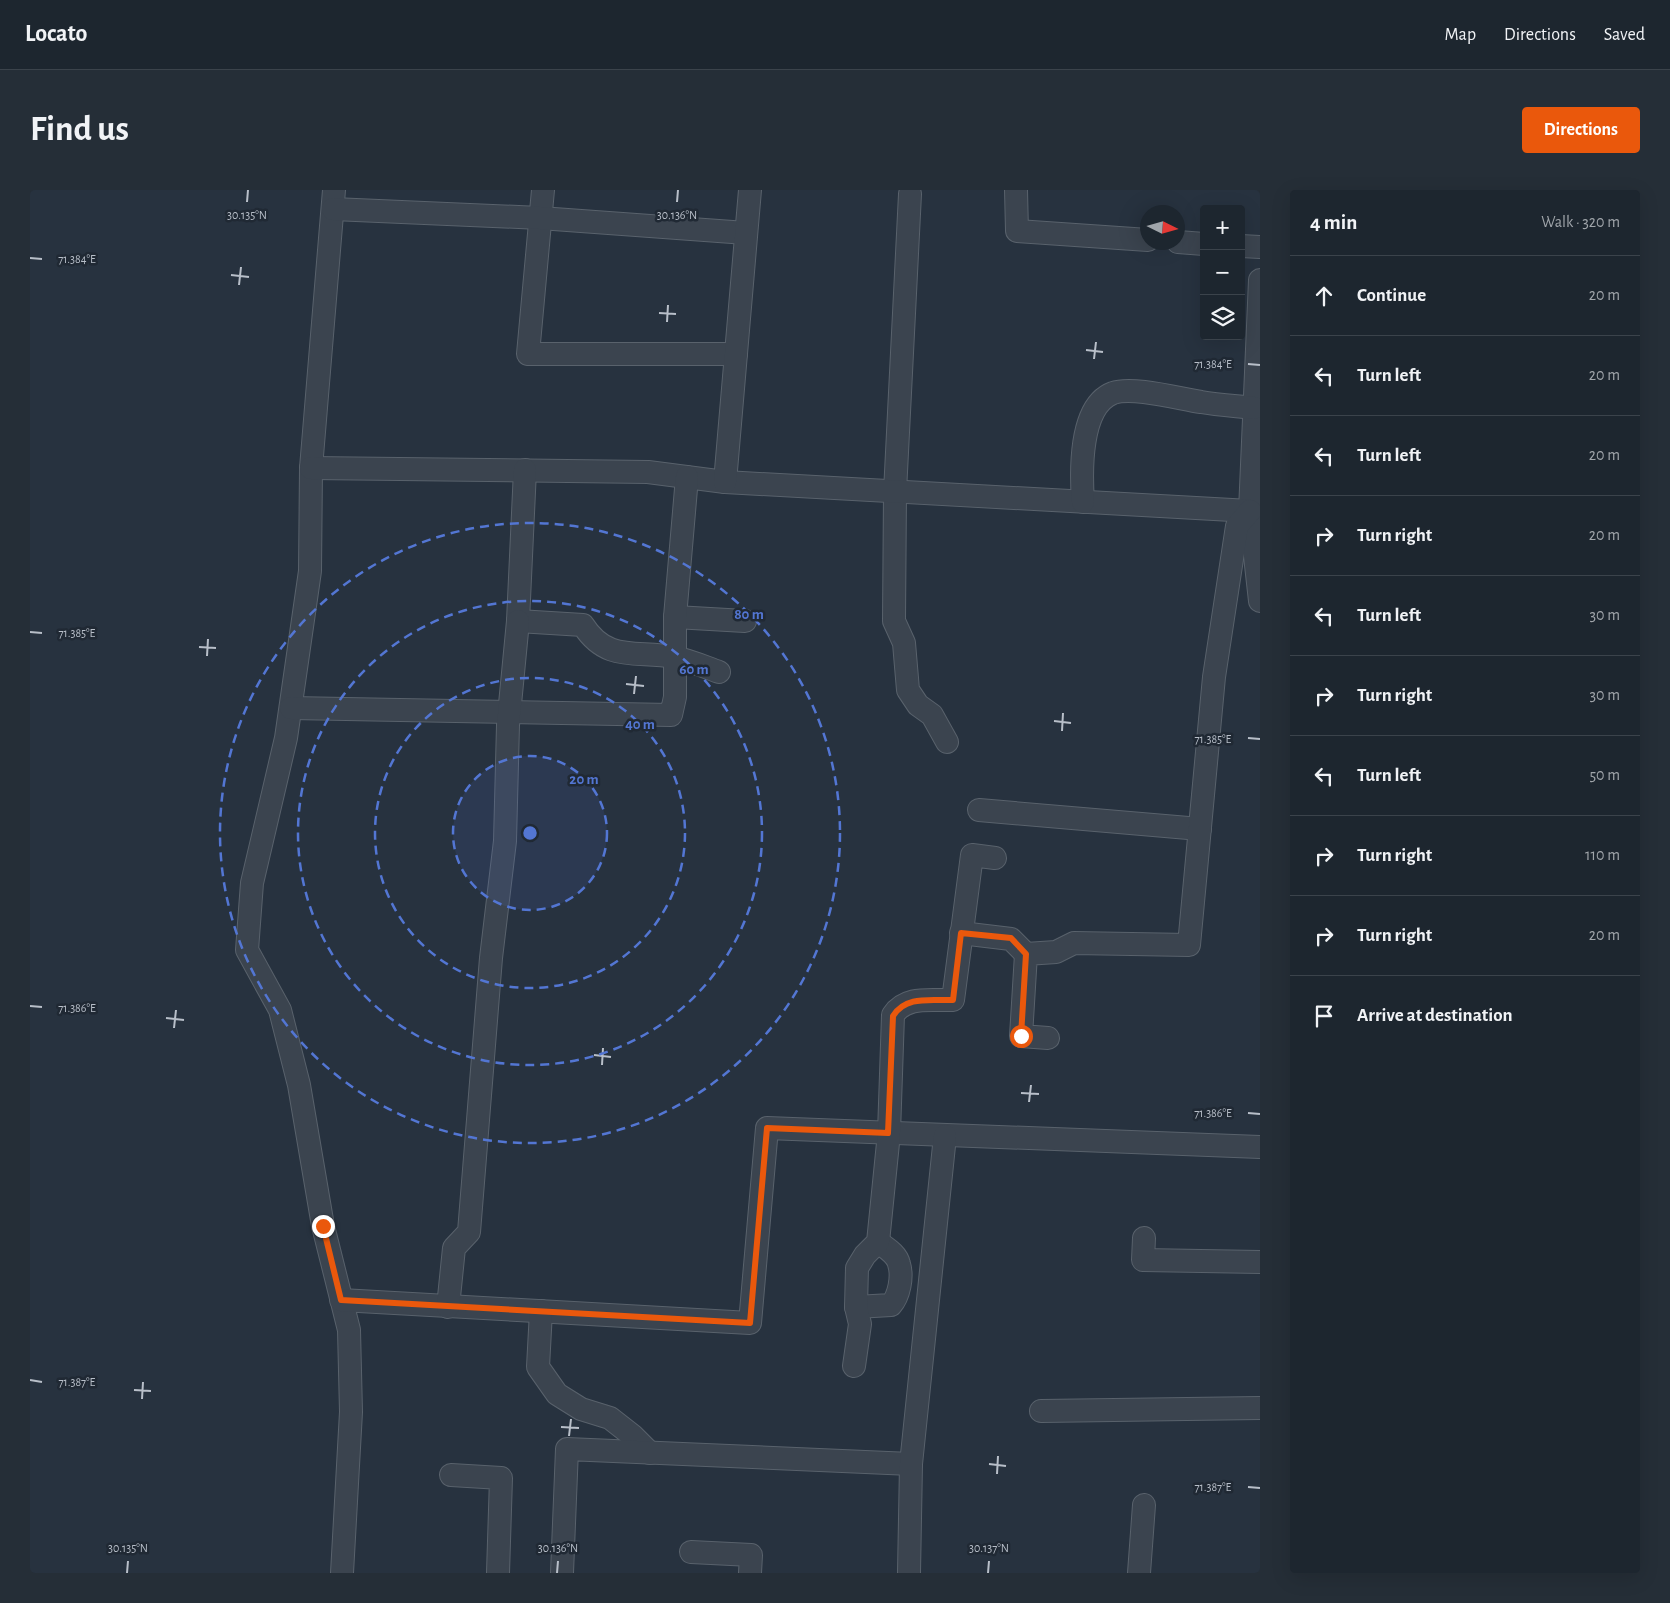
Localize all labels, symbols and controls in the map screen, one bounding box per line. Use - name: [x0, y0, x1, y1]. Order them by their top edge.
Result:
- text: Locato: [25, 22, 87, 46]
- text: Map: [1445, 26, 1476, 44]
- text: Directions: [1504, 26, 1576, 44]
- text: Saved: [1604, 26, 1645, 44]
- button: Directions: [1522, 107, 1640, 153]
- text: Find us: [30, 112, 129, 147]
- north arrow: [1140, 205, 1185, 250]
- map controls: [1200, 205, 1245, 340]
- button: +: [1200, 205, 1245, 250]
- text: 30.135°N: [227, 209, 267, 221]
- text: 30.136°N: [657, 209, 697, 221]
- text: 4 min: [1310, 212, 1357, 233]
- text: Walk · 320 m: [1541, 214, 1620, 230]
- button: −: [1200, 250, 1245, 295]
- text: 71.384°E: [58, 253, 96, 265]
- icon: ahead: [1310, 282, 1338, 310]
- text: Continue: [1357, 286, 1426, 305]
- text: 20 m: [1589, 287, 1620, 303]
- button: layers: [1200, 295, 1245, 340]
- text: 71.384°E: [1194, 358, 1232, 370]
- icon: left: [1310, 362, 1338, 390]
- text: Turn left: [1357, 366, 1421, 385]
- text: 20 m: [1589, 367, 1620, 383]
- icon: left: [1310, 442, 1338, 470]
- text: Turn left: [1357, 446, 1421, 465]
- text: 20 m: [1589, 447, 1620, 463]
- icon: right: [1310, 522, 1338, 550]
- text: Turn right: [1357, 526, 1432, 545]
- text: 20 m: [1589, 527, 1620, 543]
- icon: left: [1310, 602, 1338, 630]
- text: Turn left: [1357, 606, 1421, 625]
- text: 80 m: [734, 607, 764, 622]
- text: 30 m: [1590, 607, 1620, 623]
- text: 71.385°E: [59, 627, 96, 639]
- text: 60 m: [679, 662, 709, 677]
- icon: right: [1310, 682, 1338, 710]
- text: Turn right: [1357, 686, 1432, 705]
- text: 30 m: [1590, 687, 1620, 703]
- text: 40 m: [625, 717, 655, 732]
- text: 71.385°E: [1195, 733, 1232, 745]
- icon: left: [1310, 762, 1338, 790]
- text: Turn left: [1357, 766, 1421, 785]
- text: 50 m: [1589, 767, 1620, 783]
- text: 20 m: [569, 772, 599, 787]
- centre of rings: [521, 824, 539, 842]
- icon: right: [1310, 842, 1338, 870]
- text: Turn right: [1357, 846, 1432, 865]
- text: 110 m: [1585, 847, 1620, 863]
- icon: right: [1310, 922, 1338, 950]
- text: Turn right: [1357, 926, 1432, 945]
- text: 20 m: [1589, 927, 1620, 943]
- text: 71.386°E: [58, 1002, 96, 1014]
- icon: arrive: [1310, 1002, 1338, 1030]
- text: Arrive at destination: [1357, 1006, 1513, 1025]
- route start: [1010, 1025, 1033, 1048]
- text: 71.386°E: [1194, 1107, 1232, 1119]
- route end: [312, 1215, 335, 1238]
- text: 71.387°E: [59, 1376, 96, 1388]
- text: 71.387°E: [1195, 1481, 1232, 1493]
- text: 30.135°N: [108, 1542, 148, 1554]
- text: 30.136°N: [538, 1542, 578, 1554]
- text: 30.137°N: [969, 1542, 1009, 1554]

